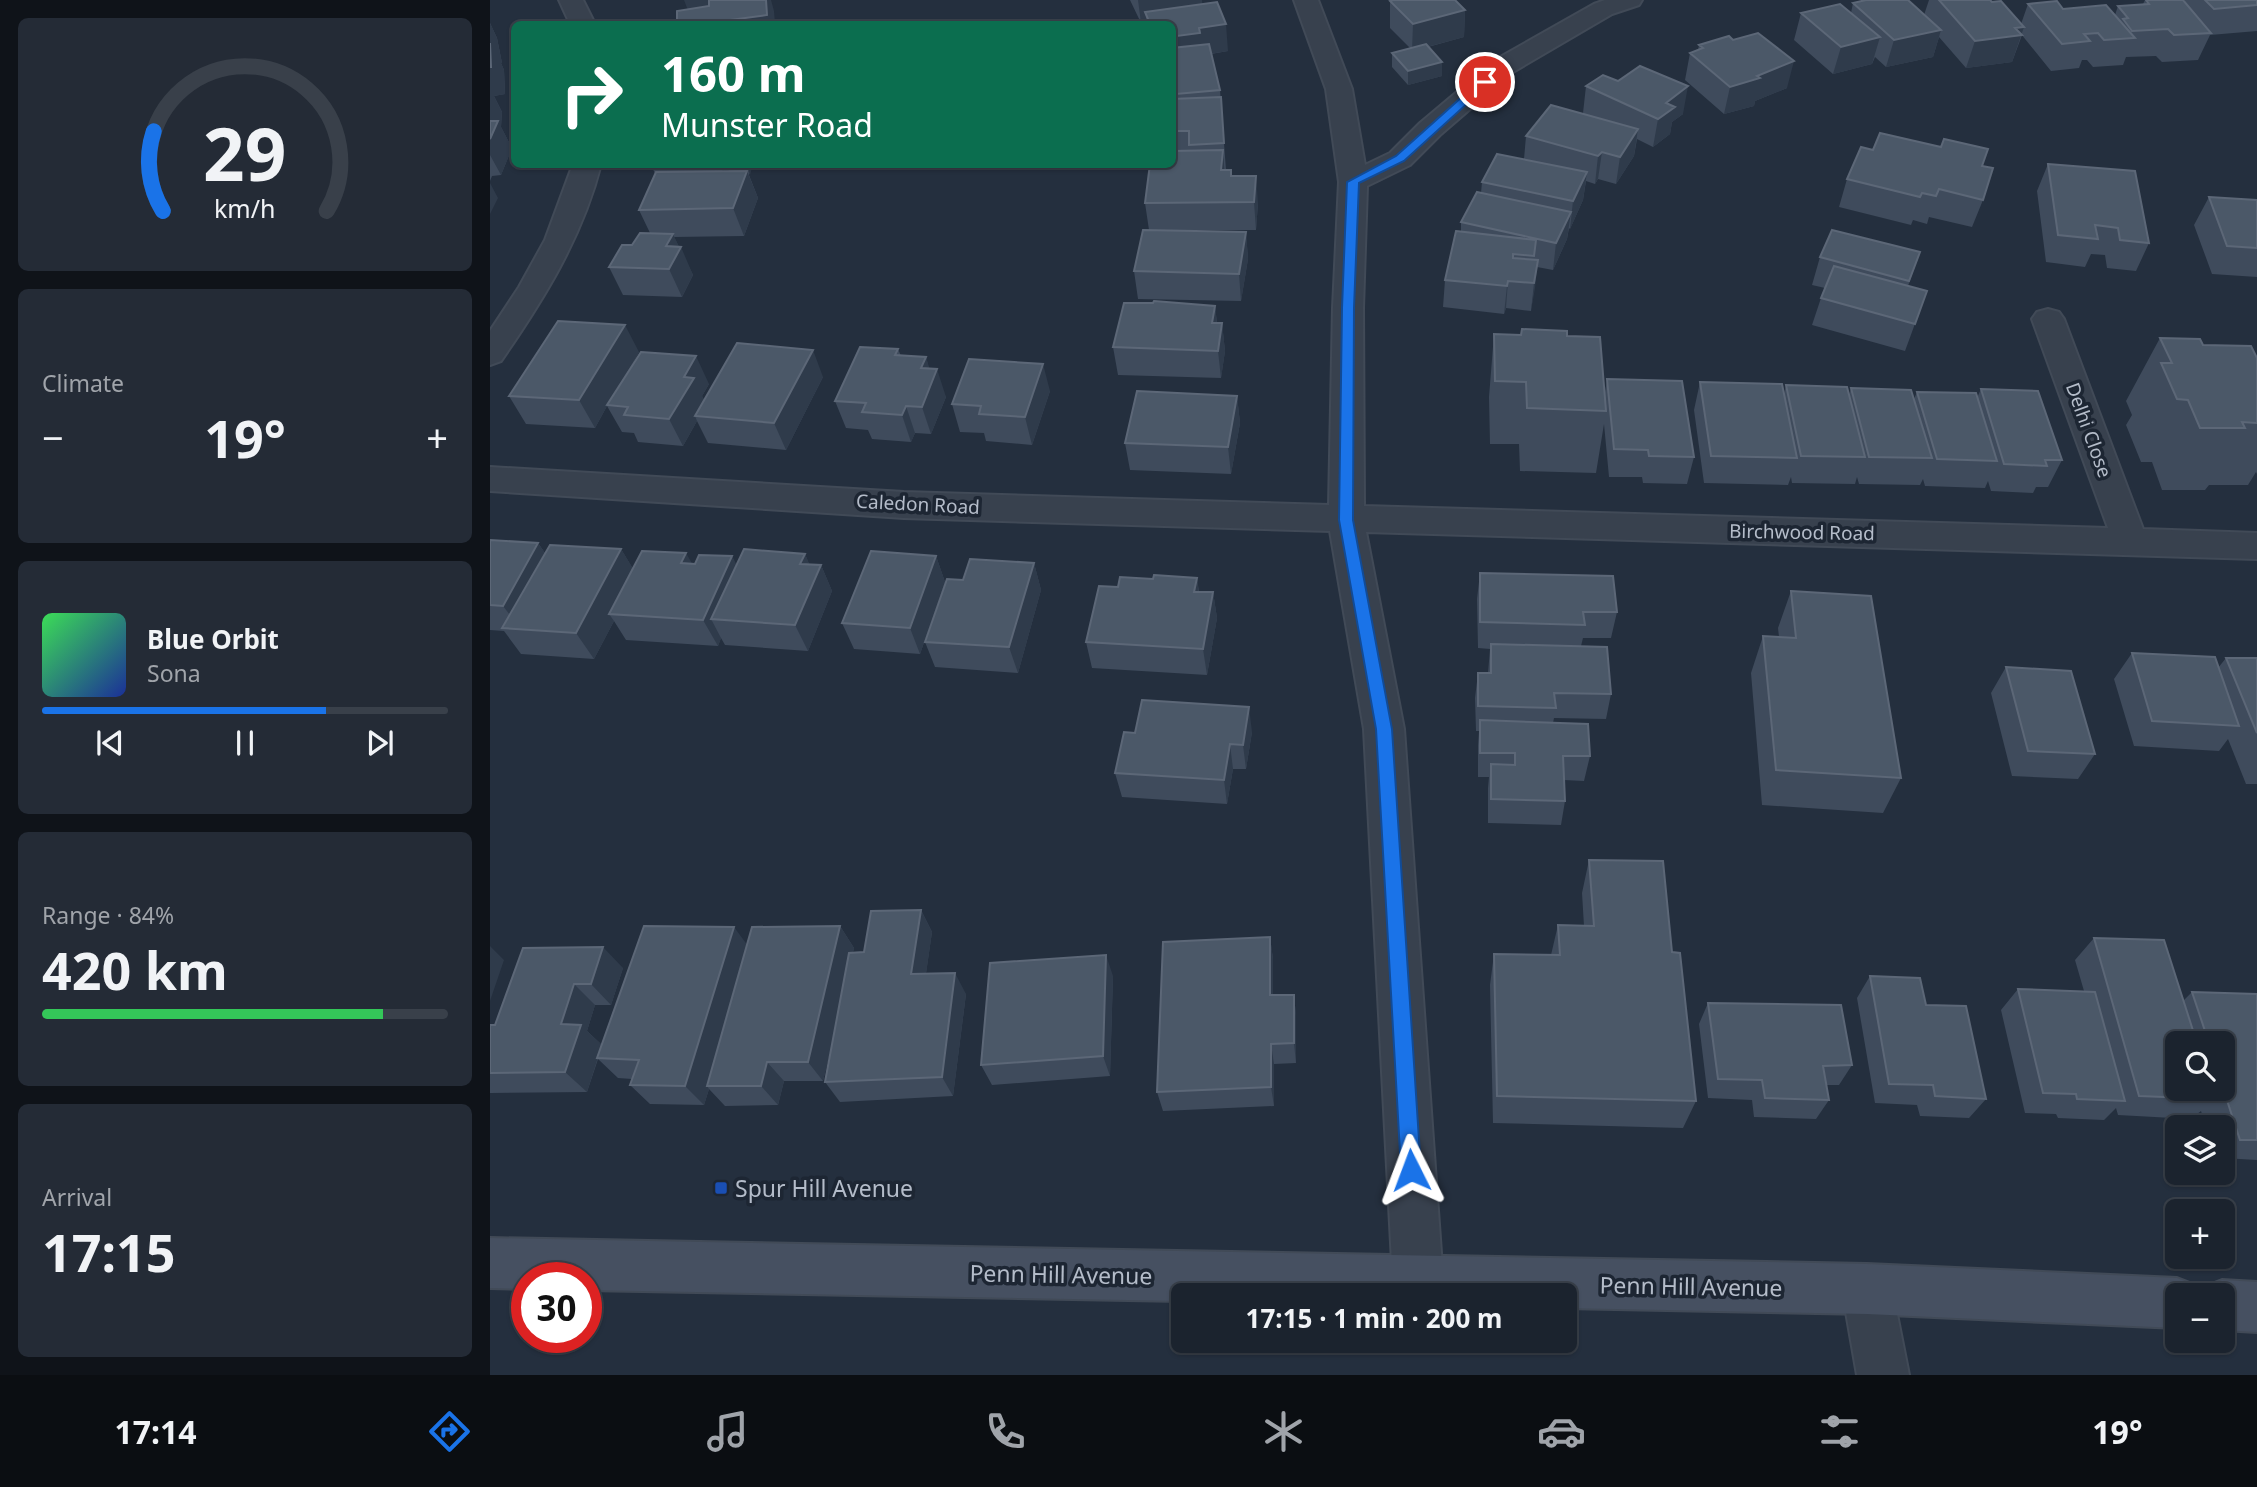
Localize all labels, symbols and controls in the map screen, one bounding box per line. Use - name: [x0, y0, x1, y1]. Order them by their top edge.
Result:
- text: 160 m: [661, 40, 806, 106]
- icon: right: [546, 49, 637, 140]
- pin: [1455, 52, 1515, 112]
- icon: arrive: [1466, 63, 1504, 101]
- text: 29: [203, 103, 287, 202]
- text: Munster Road: [661, 103, 873, 146]
- text: km/h: [214, 191, 276, 225]
- text: Climate: [42, 367, 124, 399]
- street label: Delhi Close: [2060, 379, 2118, 481]
- text: 19°: [204, 402, 286, 473]
- text: −: [42, 411, 64, 463]
- text: +: [426, 411, 448, 463]
- street label: Caledon Road: [855, 488, 981, 520]
- street label: Birchwood Road: [1729, 518, 1875, 546]
- text: Blue Orbit: [147, 621, 279, 657]
- text: Sona: [147, 657, 201, 689]
- icon: previous: [91, 724, 129, 762]
- icon: pause: [226, 724, 264, 762]
- icon: next: [361, 724, 399, 762]
- text: Range · 84%: [42, 899, 174, 931]
- text: 420 km: [42, 934, 228, 1005]
- map controls: [2165, 1031, 2235, 1353]
- button: search: [2165, 1031, 2235, 1101]
- button: layers: [2165, 1115, 2235, 1185]
- position arrow: [1374, 1133, 1448, 1207]
- place label: Spur Hill Avenue: [735, 1172, 913, 1204]
- marker: Spur Hill Avenue: [713, 1180, 729, 1196]
- text: Arrival: [42, 1181, 112, 1213]
- button: +: [2165, 1199, 2235, 1269]
- text: 17:15: [42, 1216, 176, 1287]
- street label: Penn Hill Avenue: [969, 1256, 1153, 1292]
- speed limit sign: 30: [511, 1262, 602, 1353]
- street label: Penn Hill Avenue: [1599, 1268, 1783, 1304]
- button: −: [2165, 1283, 2235, 1353]
- text: 17:15 · 1 min · 200 m: [1246, 1300, 1502, 1336]
- icon: directions: [425, 1407, 474, 1456]
- icon: music: [703, 1407, 752, 1456]
- icon: phone: [981, 1407, 1030, 1456]
- icon: climate: [1259, 1407, 1308, 1456]
- icon: car: [1537, 1407, 1586, 1456]
- icon: filters: [1815, 1407, 1864, 1456]
- text: 17:14: [114, 1410, 197, 1453]
- text: 19°: [2092, 1410, 2143, 1453]

